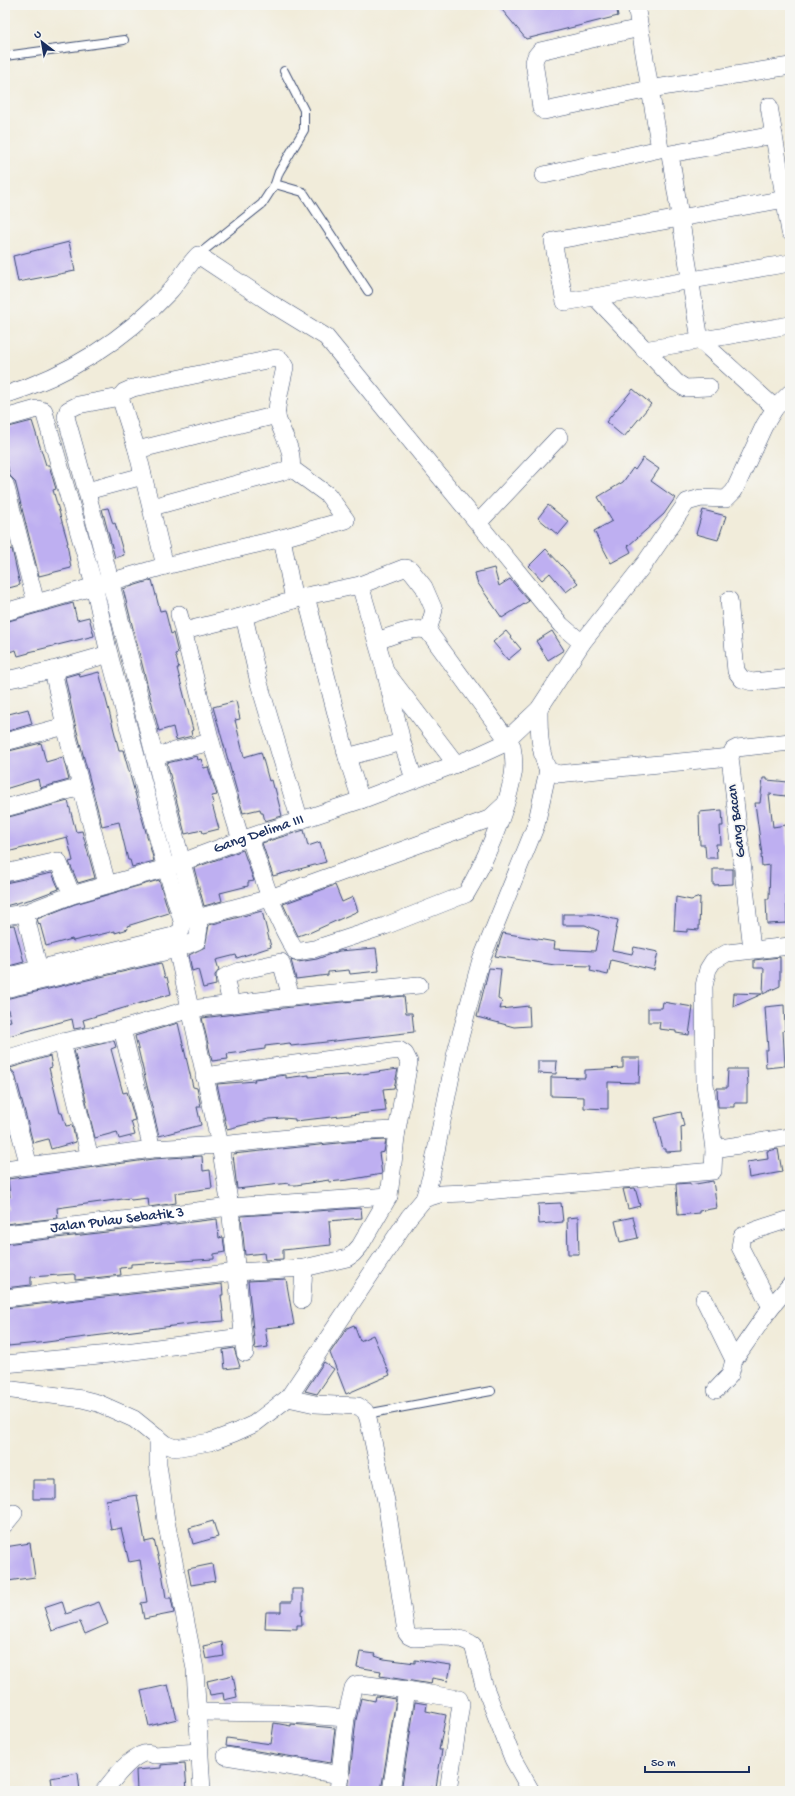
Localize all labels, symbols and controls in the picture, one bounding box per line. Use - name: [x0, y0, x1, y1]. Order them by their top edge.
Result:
- north arrow: [22, 22, 62, 62]
- text: U: [32, 28, 44, 42]
- street label: Gang Bacan: [724, 783, 750, 859]
- street label: Gang Delima III: [211, 811, 306, 858]
- street label: Jalan Pulau Sebatik 3: [49, 1204, 185, 1237]
- scale bar: [645, 1748, 749, 1774]
- text: 50 m: [651, 1757, 676, 1771]

